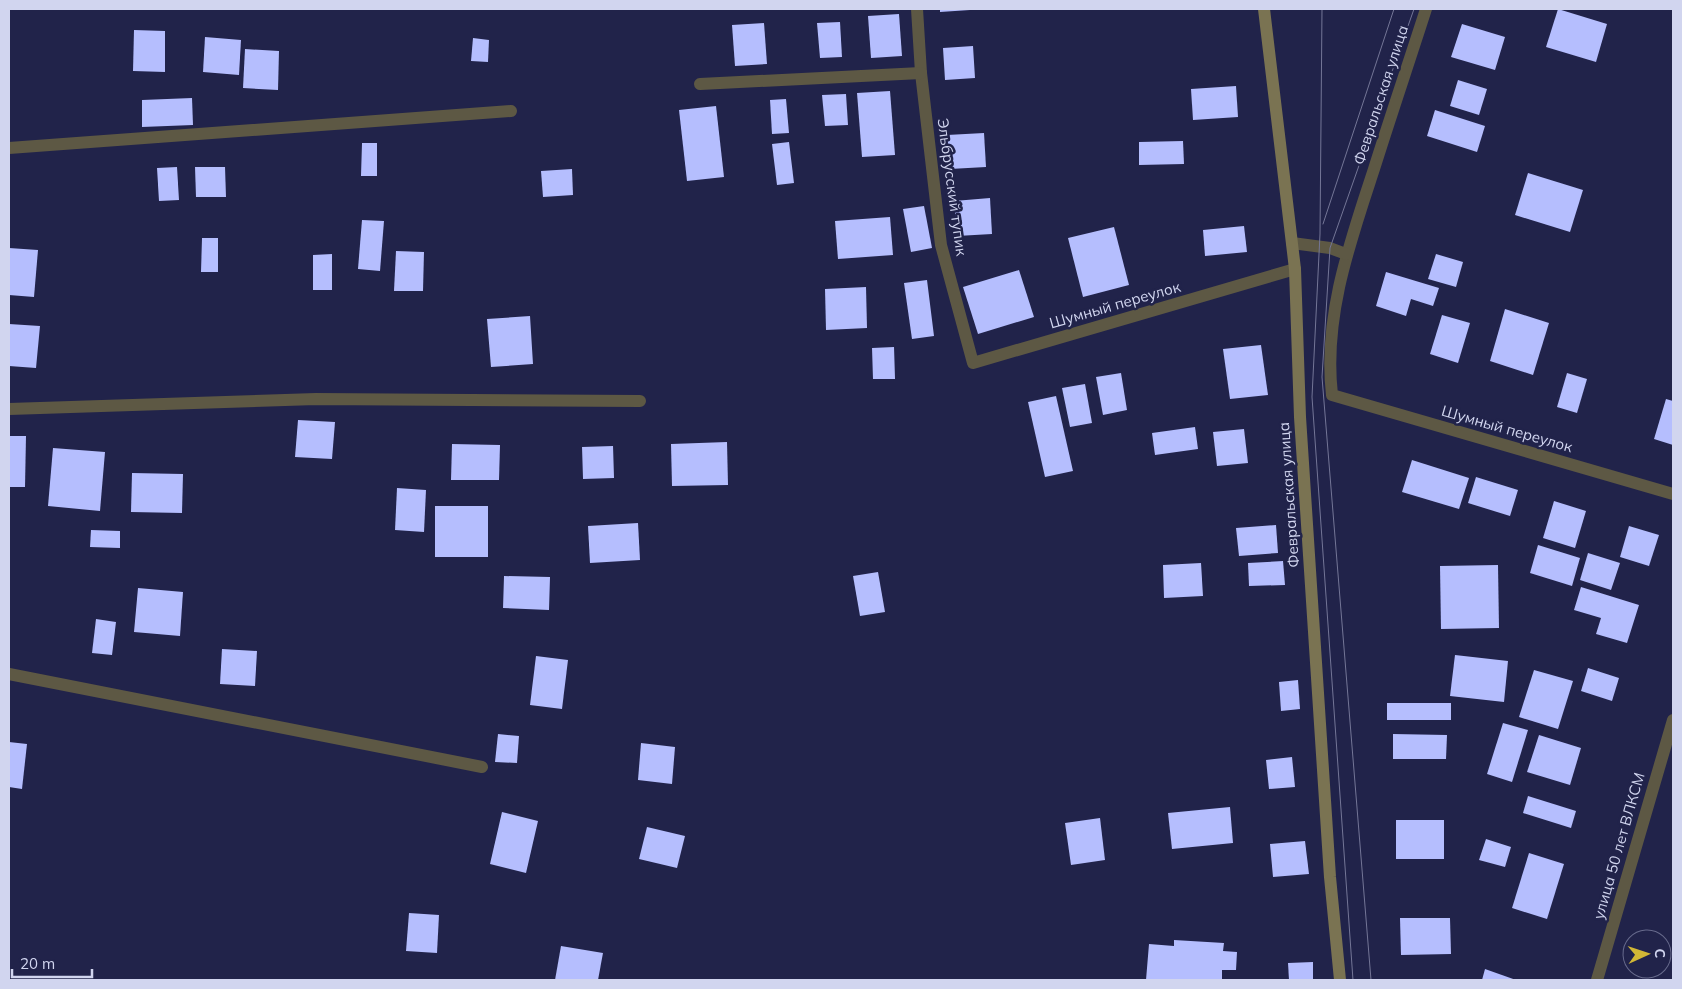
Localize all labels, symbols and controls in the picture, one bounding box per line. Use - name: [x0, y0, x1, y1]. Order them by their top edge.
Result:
- street label: Февральская улица: [1349, 23, 1412, 167]
- street label: Эльбрусский тупик: [933, 117, 972, 258]
- street label: Шумный переулок: [1047, 276, 1183, 332]
- street label: Шумный переулок: [1440, 401, 1576, 457]
- street label: Февральская улица: [1274, 422, 1303, 568]
- street label: улица 50 лет ВЛКСМ: [1588, 770, 1649, 921]
- north arrow: [1622, 929, 1672, 979]
- scale bar: [12, 946, 92, 978]
- text: С: [1651, 948, 1669, 959]
- text: 20 m: [20, 954, 55, 973]

